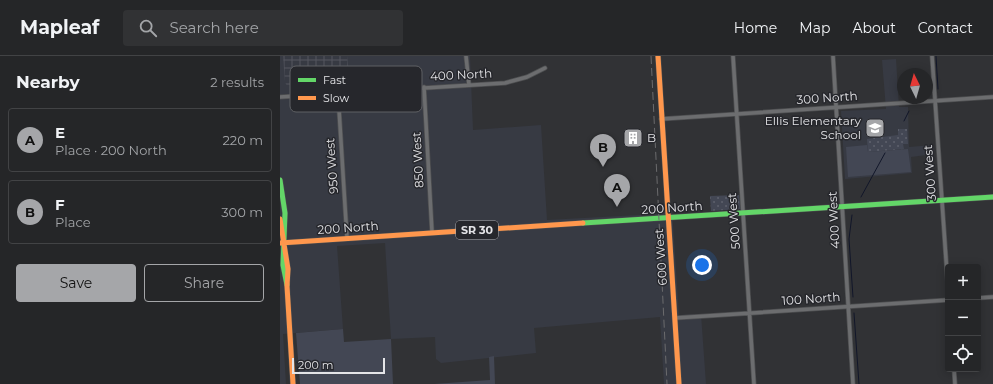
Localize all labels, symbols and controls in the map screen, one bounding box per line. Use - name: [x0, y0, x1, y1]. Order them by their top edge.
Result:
- search box: [123, 10, 403, 46]
- text: Mapleaf: [20, 16, 99, 39]
- icon: search: [137, 17, 159, 39]
- text: Search here: [169, 18, 259, 37]
- text: Home: [734, 19, 777, 37]
- text: Map: [799, 19, 830, 37]
- text: About: [852, 19, 896, 37]
- text: Contact: [918, 19, 973, 37]
- street label: 400 North: [430, 65, 492, 84]
- legend: [290, 66, 422, 112]
- north arrow: [897, 68, 933, 104]
- text: Nearby: [16, 72, 80, 92]
- text: Fast: [323, 73, 347, 87]
- text: 2 results: [210, 74, 264, 90]
- street label: 300 North: [796, 88, 858, 107]
- text: Slow: [323, 91, 349, 105]
- place label: Ellis Elementary School: [765, 113, 861, 142]
- school or university icon: Ellis Elementary School: [864, 117, 886, 139]
- text: E: [55, 123, 65, 142]
- building icon: B: [622, 127, 644, 149]
- place label: B: [647, 130, 656, 145]
- street label: 850 West: [409, 131, 426, 188]
- text: A: [25, 132, 35, 148]
- text: 220 m: [222, 132, 263, 148]
- pin: B: [590, 134, 616, 167]
- street label: 950 West: [322, 138, 341, 194]
- text: Place · 200 North: [55, 142, 167, 158]
- street label: 300 West: [920, 144, 939, 202]
- pin: A: [604, 174, 630, 207]
- street label: 400 West: [824, 191, 842, 249]
- street label: 500 West: [724, 192, 743, 250]
- text: F: [55, 195, 65, 214]
- street label: 200 North: [641, 198, 703, 217]
- text: B: [25, 204, 35, 220]
- text: 300 m: [221, 204, 263, 220]
- text: Place: [55, 214, 91, 230]
- street label: 200 North: [317, 218, 379, 237]
- road number: SR 30: [456, 221, 498, 239]
- street label: 600 West: [651, 228, 670, 286]
- your location: [692, 255, 712, 275]
- button: Save: [16, 264, 136, 302]
- button: Share: [144, 264, 264, 302]
- map controls: [945, 264, 981, 372]
- button: +: [945, 264, 981, 300]
- street label: 100 North: [781, 289, 841, 308]
- button: −: [945, 300, 981, 336]
- button: locate: [945, 336, 981, 372]
- scale bar: [292, 356, 385, 375]
- text: 200 m: [298, 358, 333, 372]

